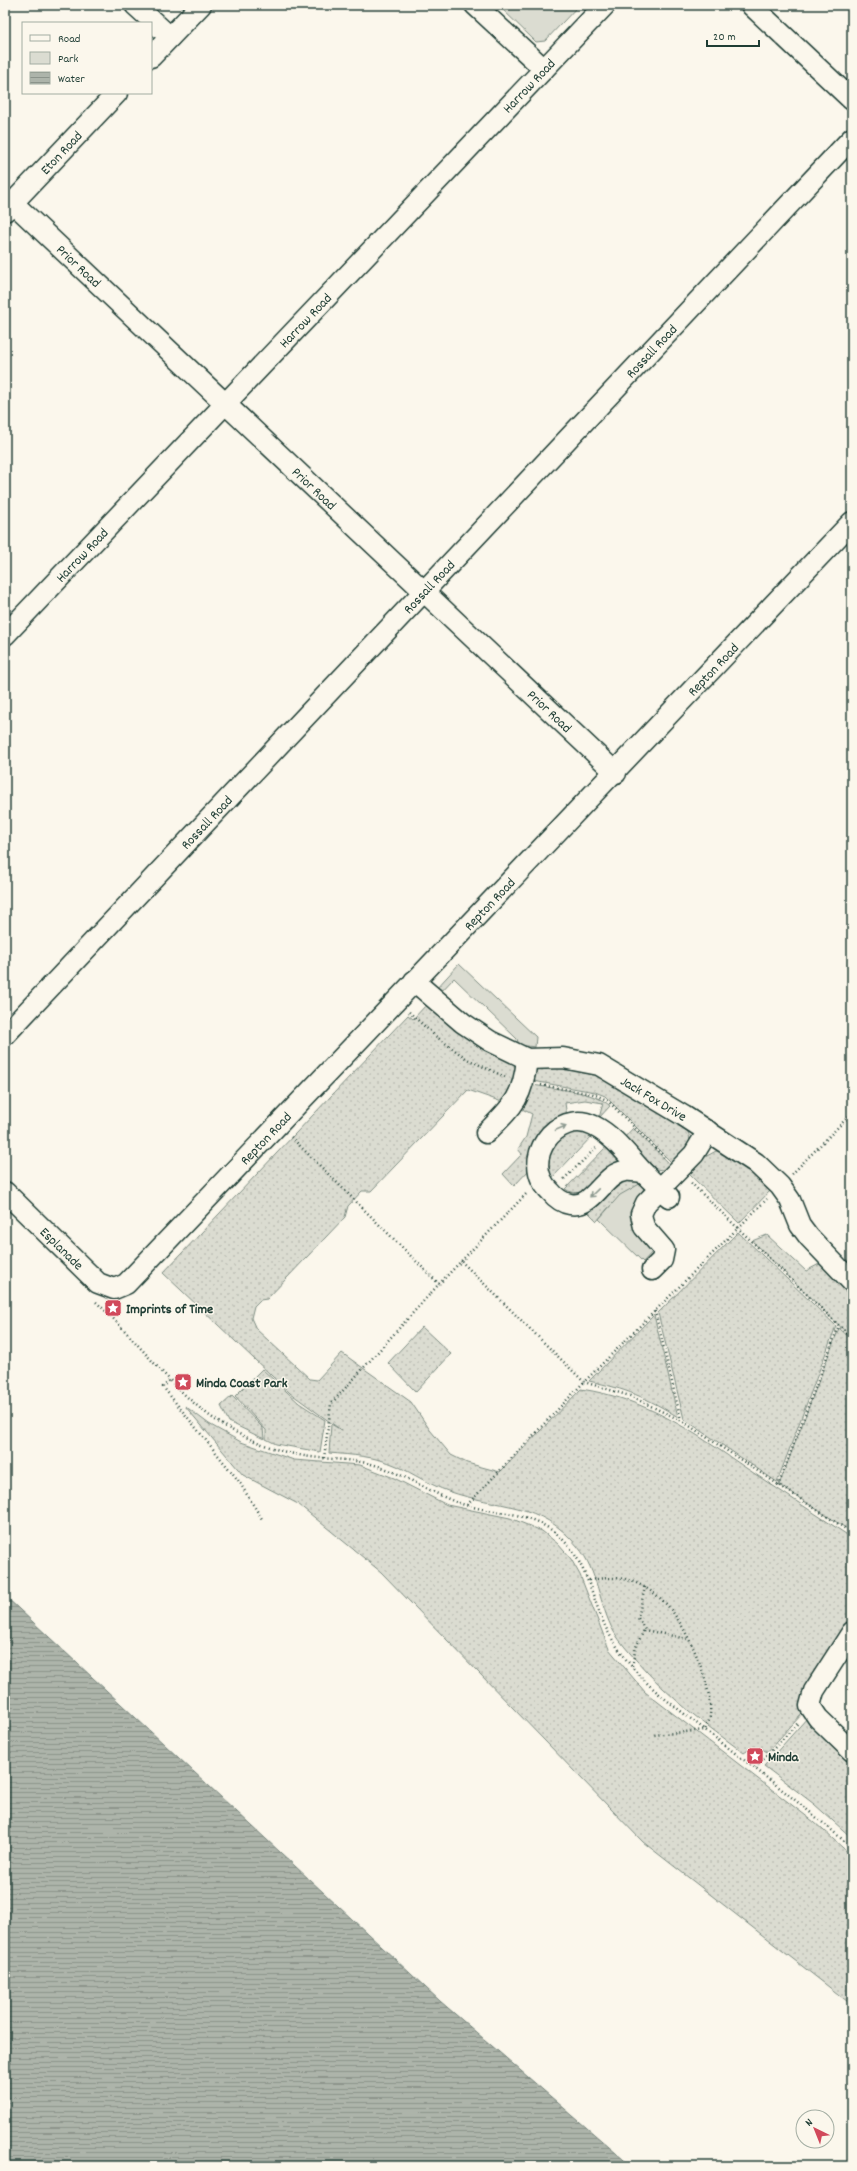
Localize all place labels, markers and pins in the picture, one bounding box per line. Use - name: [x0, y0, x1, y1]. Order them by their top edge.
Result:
- place icon: Imprints of Time: [103, 1298, 123, 1318]
- place label: Imprints of Time: [126, 1300, 213, 1320]
- place icon: Minda Coast Park: [173, 1372, 193, 1392]
- place label: Minda Coast Park: [196, 1374, 288, 1394]
- place icon: Minda: [745, 1746, 765, 1766]
- place label: Minda: [768, 1748, 800, 1768]

